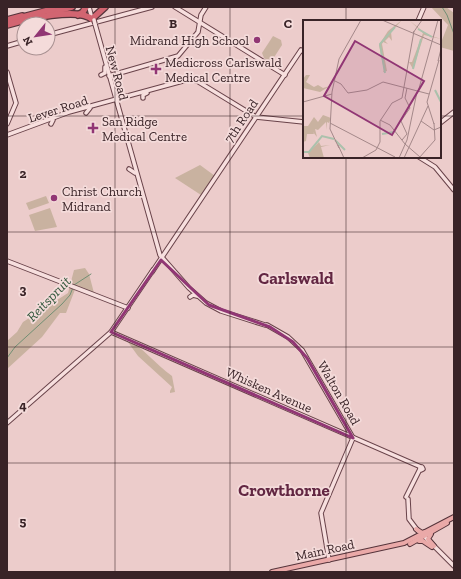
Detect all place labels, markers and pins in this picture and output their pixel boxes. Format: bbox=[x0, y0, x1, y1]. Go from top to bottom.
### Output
place label: Midrand High School bbox=[130, 33, 250, 48]
marker: Midrand High School bbox=[252, 35, 262, 45]
place label: Medicross Carlswald Medical Centre bbox=[165, 55, 282, 85]
marker: Medicross Carlswald Medical Centre bbox=[150, 63, 162, 75]
place label: San Ridge Medical Centre bbox=[102, 114, 187, 144]
marker: San Ridge Medical Centre bbox=[87, 122, 99, 134]
place label: Christ Church Midrand bbox=[62, 184, 143, 214]
marker: Christ Church Midrand bbox=[49, 193, 59, 203]

